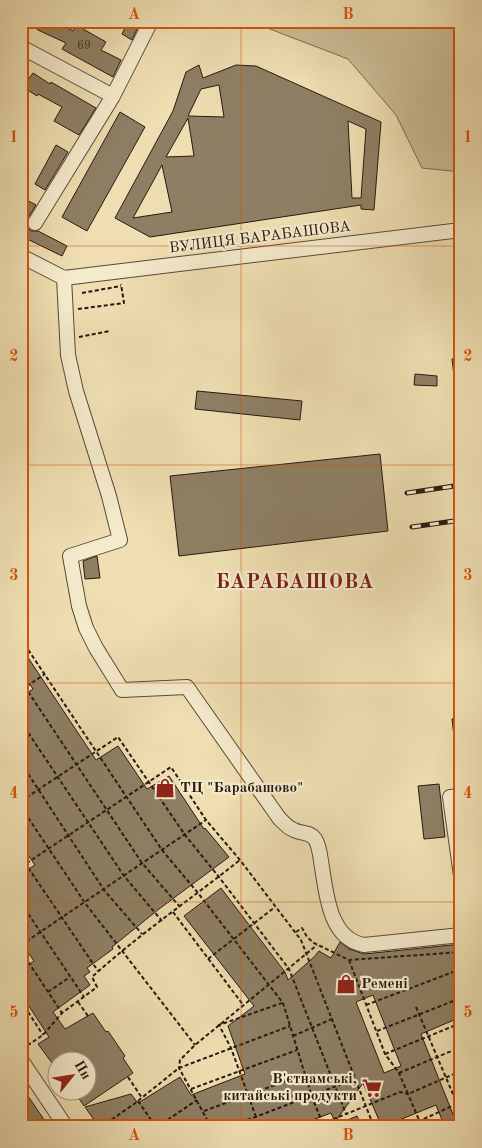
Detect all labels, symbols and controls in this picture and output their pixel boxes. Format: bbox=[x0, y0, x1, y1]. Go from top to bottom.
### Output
text: A bbox=[128, 7, 140, 23]
text: B bbox=[342, 7, 354, 23]
house number: 69 bbox=[77, 40, 91, 52]
text: 1 bbox=[9, 130, 19, 146]
text: 1 bbox=[463, 130, 473, 146]
street label: ВУЛИЦЯ БАРАБАШОВА bbox=[168, 219, 352, 257]
text: 2 bbox=[9, 349, 19, 365]
text: 2 bbox=[463, 349, 473, 365]
text: 3 bbox=[9, 568, 19, 584]
text: 3 bbox=[463, 568, 473, 584]
district label: БАРАБАШОВА bbox=[216, 573, 374, 593]
shop icon: ТЦ "Барабашово" bbox=[154, 777, 176, 799]
place label: ТЦ "Барабашово" bbox=[180, 781, 303, 796]
text: 4 bbox=[9, 786, 19, 802]
text: 4 bbox=[463, 786, 473, 802]
shop icon: Ремені bbox=[335, 973, 357, 995]
place label: Ремені bbox=[361, 977, 408, 992]
text: 5 bbox=[9, 1005, 19, 1021]
text: 5 bbox=[463, 1005, 473, 1021]
north arrow bbox=[48, 1050, 98, 1100]
text: Пн bbox=[72, 1058, 93, 1082]
place label: В'єтнамські, китайські продукти bbox=[223, 1072, 357, 1104]
supermarket icon: В'єтнамські, китайські продукти bbox=[361, 1077, 383, 1099]
text: A bbox=[128, 1128, 140, 1144]
text: B bbox=[342, 1128, 354, 1144]

